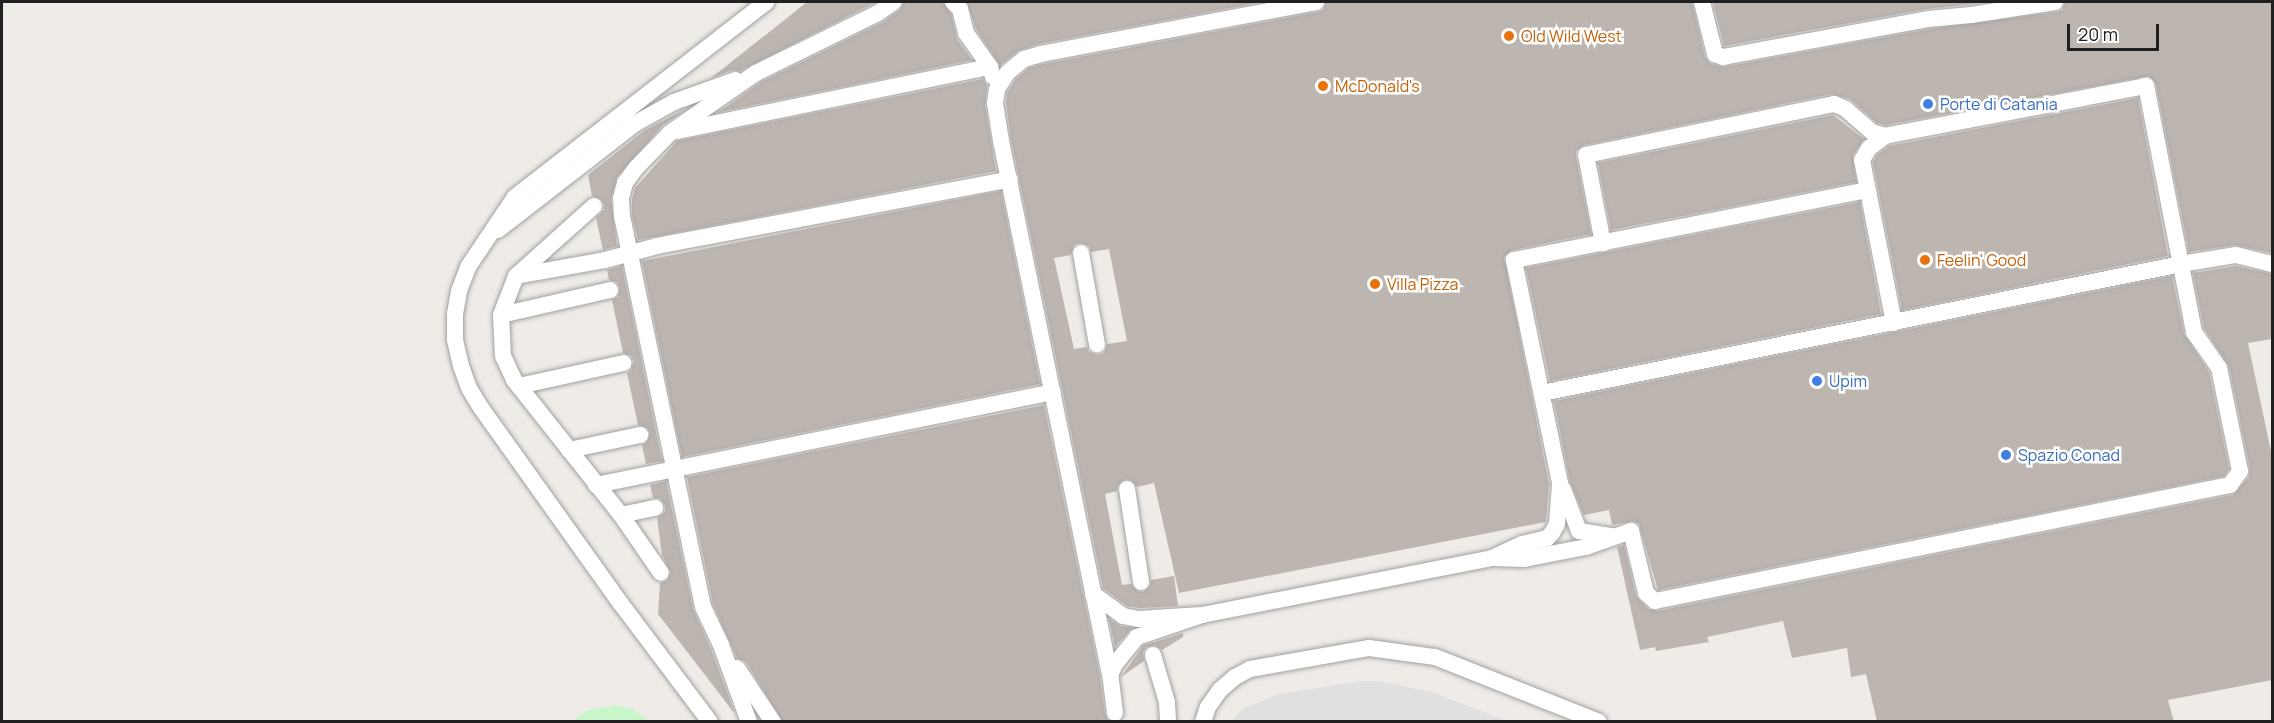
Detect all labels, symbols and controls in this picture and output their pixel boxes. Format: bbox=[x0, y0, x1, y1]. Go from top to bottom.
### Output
scale bar bbox=[2070, 12, 2162, 50]
text: 20 m bbox=[2078, 22, 2118, 46]
place label: Old Wild West bbox=[1521, 26, 1622, 46]
marker: Old Wild West bbox=[1502, 29, 1516, 43]
place label: McDonald's bbox=[1335, 76, 1420, 96]
marker: McDonald's bbox=[1316, 79, 1330, 93]
place label: Porte di Catania bbox=[1940, 94, 2058, 114]
marker: Porte di Catania bbox=[1921, 97, 1935, 111]
place label: Feelin' Good bbox=[1937, 250, 2026, 270]
marker: Feelin' Good bbox=[1918, 253, 1932, 267]
place label: Villa Pizza bbox=[1387, 274, 1458, 294]
marker: Villa Pizza bbox=[1368, 277, 1382, 291]
place label: Upim bbox=[1829, 371, 1867, 391]
marker: Upim bbox=[1810, 374, 1824, 388]
place label: Spazio Conad bbox=[2018, 445, 2120, 465]
marker: Spazio Conad bbox=[1999, 448, 2013, 462]

